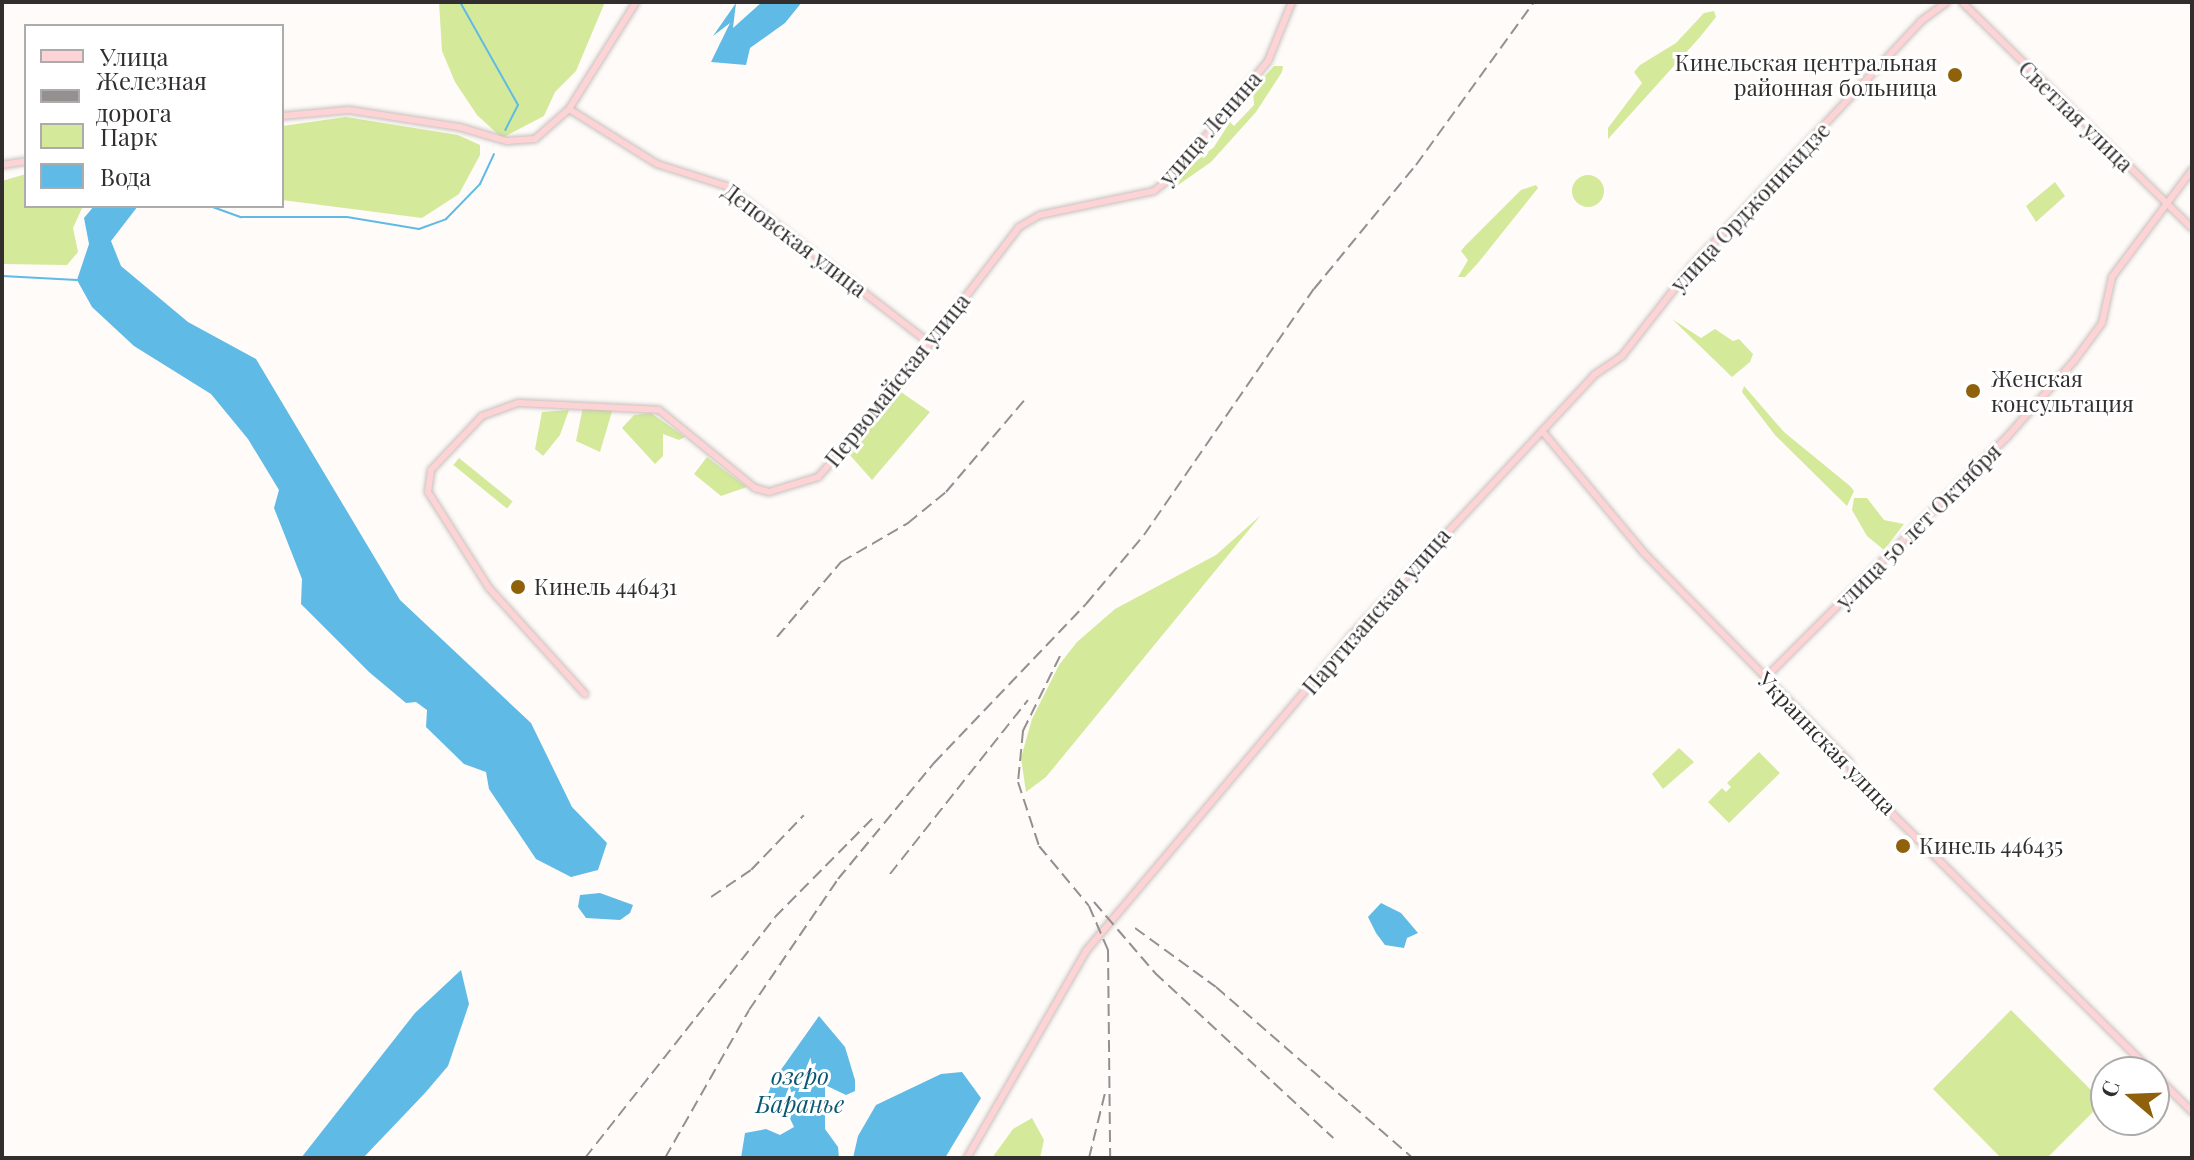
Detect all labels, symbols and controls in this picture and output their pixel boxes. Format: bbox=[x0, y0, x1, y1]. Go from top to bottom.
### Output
legend bbox=[24, 24, 284, 208]
text: Улица bbox=[100, 40, 169, 72]
place label: Кинельская центральная районная больница bbox=[1675, 49, 1937, 100]
street label: Светлая улица bbox=[2013, 55, 2139, 177]
text: Железная дорога bbox=[96, 64, 207, 128]
marker: Кинельская центральная районная больница bbox=[1944, 64, 1966, 86]
street label: улица Ленина bbox=[1153, 66, 1267, 190]
street label: улица Орджоникидзе bbox=[1665, 117, 1835, 297]
text: Парк bbox=[100, 120, 158, 152]
text: Вода bbox=[100, 160, 151, 192]
street label: Деповская улица bbox=[718, 177, 872, 303]
street label: Первомайская улица bbox=[819, 288, 975, 472]
place label: Женская консультация bbox=[1991, 365, 2134, 416]
marker: Женская консультация bbox=[1962, 380, 1984, 402]
street label: улица 50 лет Октября bbox=[1830, 438, 2006, 614]
street label: Партизанская улица bbox=[1297, 522, 1455, 700]
place label: Кинель 446431 bbox=[534, 574, 678, 600]
marker: Кинель 446431 bbox=[509, 578, 527, 596]
street label: Украинская улица bbox=[1752, 666, 1902, 820]
place label: Кинель 446435 bbox=[1919, 833, 2064, 859]
marker: Кинель 446435 bbox=[1894, 837, 1912, 855]
north arrow bbox=[2090, 1056, 2170, 1136]
water label: озеро Баранье bbox=[756, 1062, 844, 1118]
text: С bbox=[2092, 1077, 2126, 1101]

